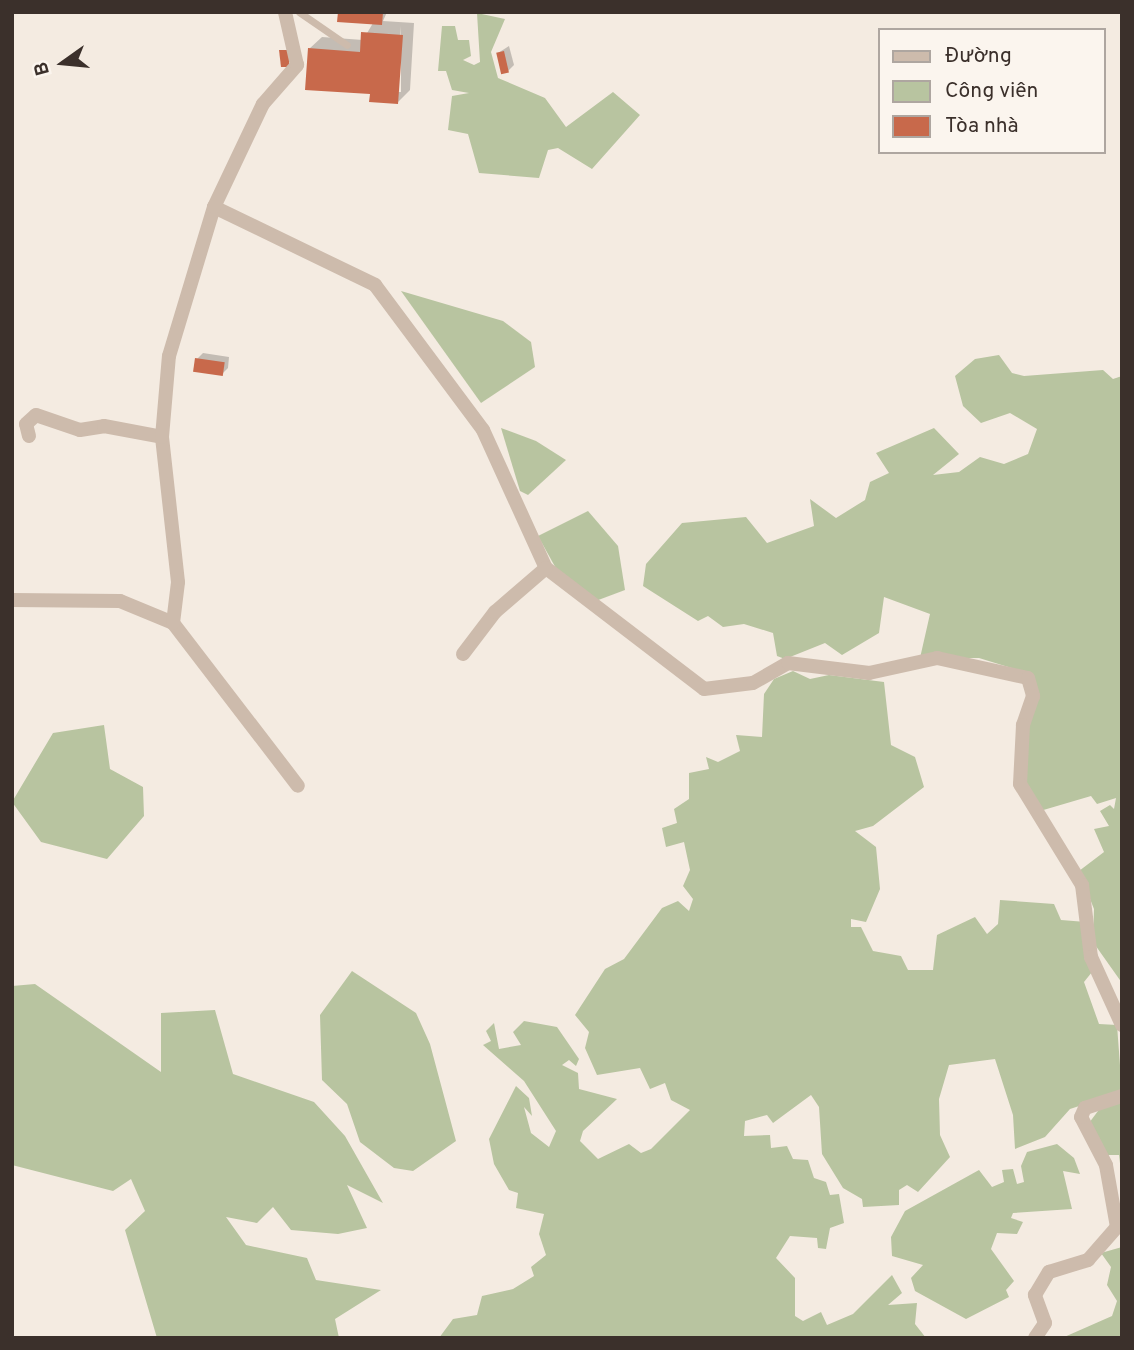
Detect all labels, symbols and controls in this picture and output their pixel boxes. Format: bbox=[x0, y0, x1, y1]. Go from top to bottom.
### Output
north arrow bbox=[28, 28, 98, 98]
legend bbox=[878, 28, 1106, 154]
text: Đường bbox=[945, 43, 1012, 70]
text: B bbox=[29, 59, 56, 78]
text: Công viên bbox=[945, 78, 1038, 105]
text: Tòa nhà bbox=[945, 113, 1019, 140]

